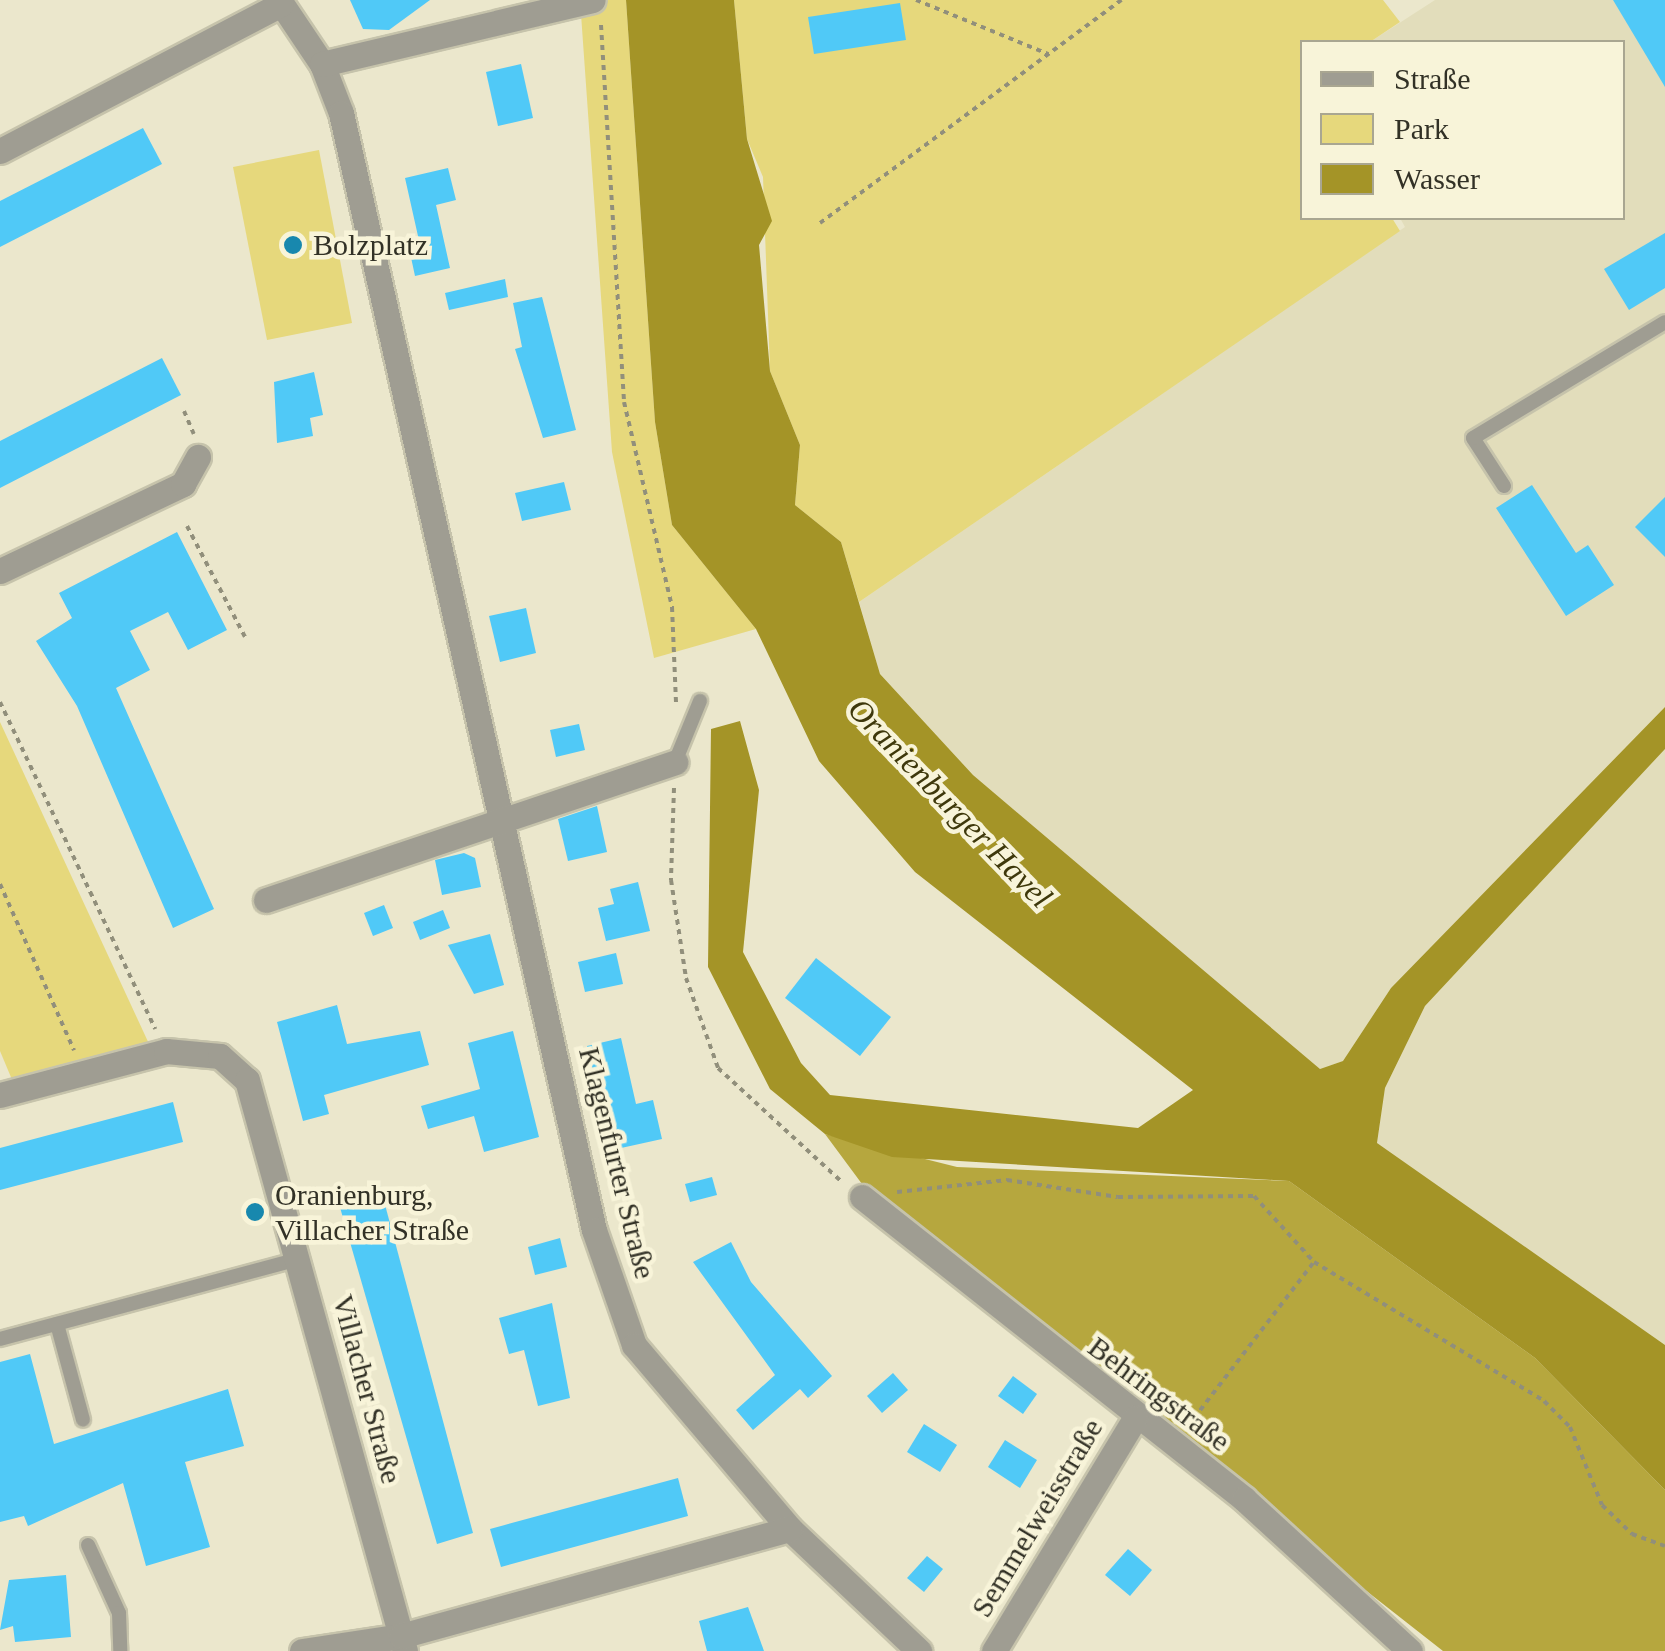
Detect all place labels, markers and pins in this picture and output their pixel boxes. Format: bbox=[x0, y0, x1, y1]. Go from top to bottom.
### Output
place label: Bolzplatz bbox=[313, 227, 428, 263]
marker: Bolzplatz bbox=[282, 234, 304, 256]
place label: Oranienburg, Villacher Straße bbox=[275, 1177, 469, 1248]
marker: Oranienburg, Villacher Straße bbox=[244, 1201, 266, 1223]

